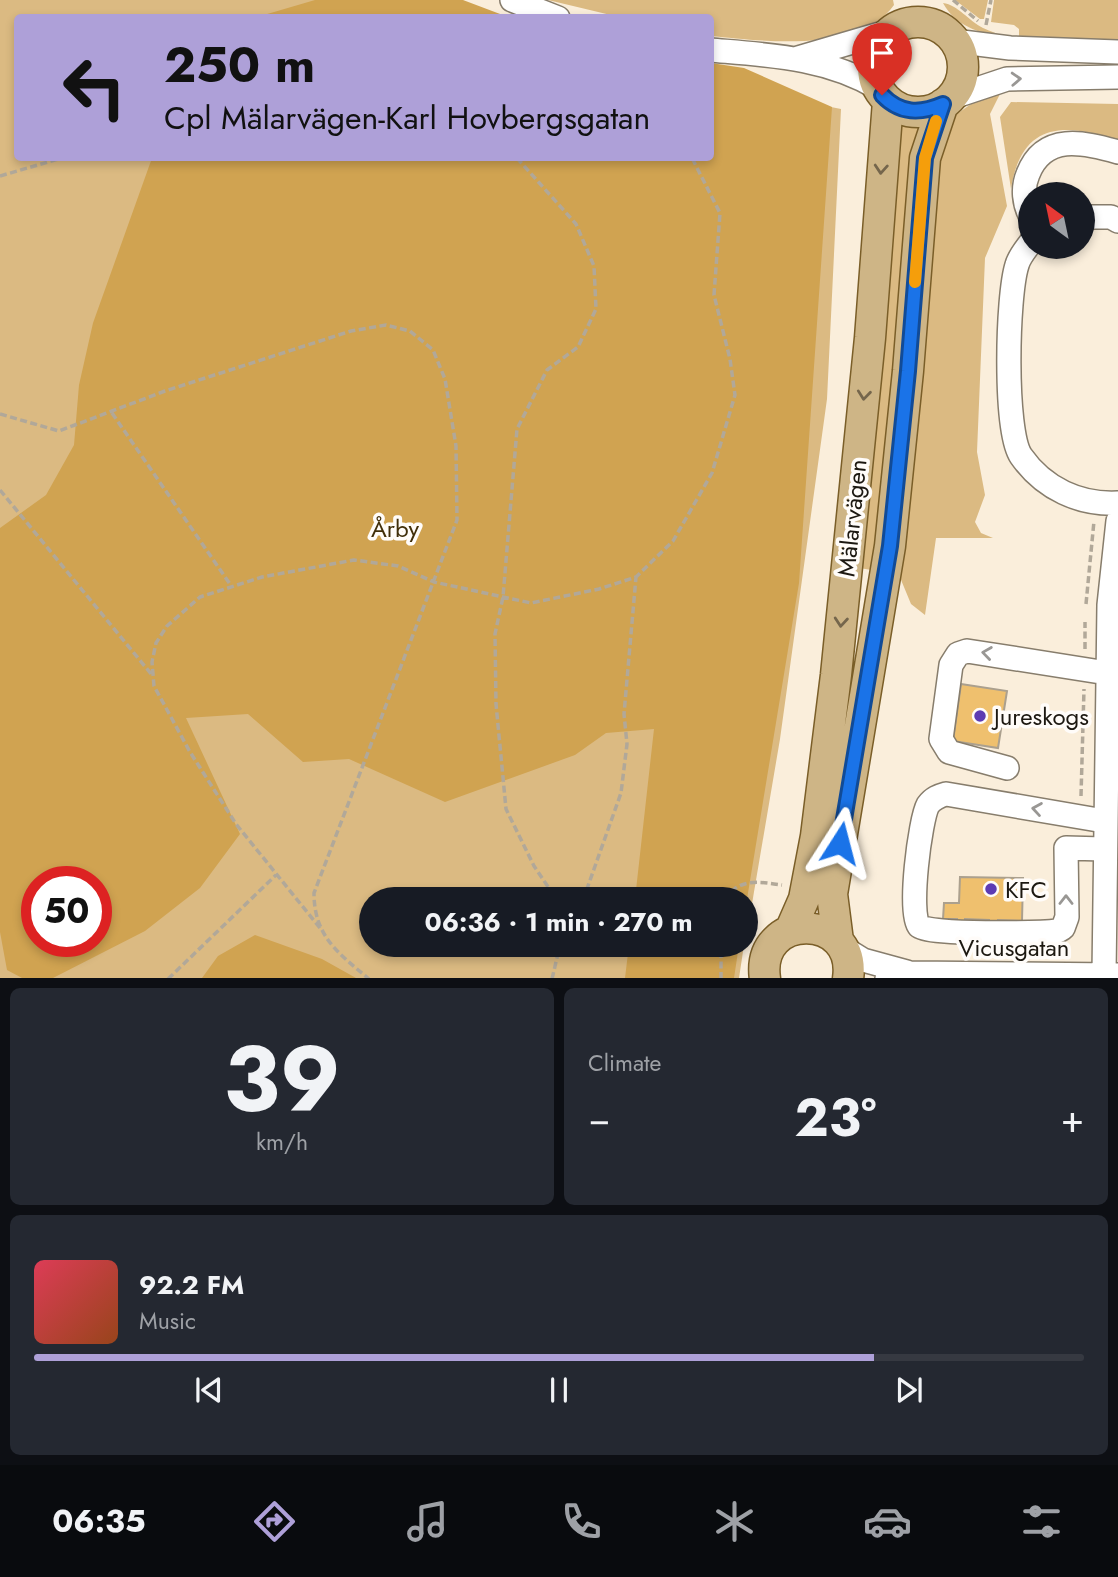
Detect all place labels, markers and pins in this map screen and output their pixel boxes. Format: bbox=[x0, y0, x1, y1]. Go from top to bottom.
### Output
pin bbox=[852, 23, 912, 95]
place label: Jureskogs bbox=[991, 699, 1089, 734]
marker: Jureskogs bbox=[972, 708, 988, 724]
place label: KFC bbox=[1005, 872, 1047, 907]
marker: KFC bbox=[983, 881, 999, 897]

